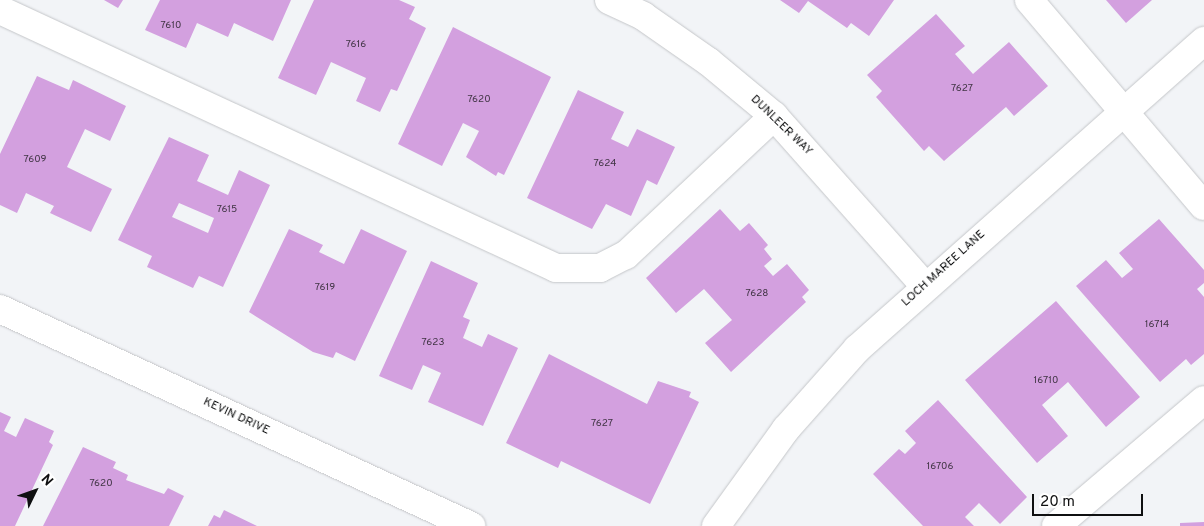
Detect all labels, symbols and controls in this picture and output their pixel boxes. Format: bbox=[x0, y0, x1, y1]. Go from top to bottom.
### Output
house number: 7610 bbox=[161, 20, 181, 32]
house number: 7616 bbox=[346, 39, 366, 51]
house number: 7627 bbox=[951, 83, 973, 95]
street label: DUNLEER WAY bbox=[747, 93, 815, 159]
house number: 7620 bbox=[467, 94, 491, 106]
house number: 7609 bbox=[23, 154, 47, 166]
house number: 7624 bbox=[594, 158, 616, 170]
house number: 7615 bbox=[217, 204, 237, 216]
street label: LOCH MAREE LANE bbox=[899, 228, 989, 310]
house number: 7619 bbox=[315, 282, 335, 294]
house number: 7628 bbox=[746, 288, 768, 300]
house number: 16714 bbox=[1145, 319, 1169, 331]
house number: 7623 bbox=[422, 337, 444, 349]
house number: 16710 bbox=[1033, 375, 1059, 387]
street label: KEVIN DRIVE bbox=[200, 395, 272, 439]
house number: 7627 bbox=[591, 418, 613, 430]
house number: 16706 bbox=[927, 461, 953, 473]
north arrow bbox=[10, 466, 60, 516]
text: N bbox=[37, 471, 56, 490]
house number: 7620 bbox=[89, 478, 113, 490]
scale bar bbox=[1034, 484, 1145, 516]
text: 20 m bbox=[1040, 493, 1075, 512]

